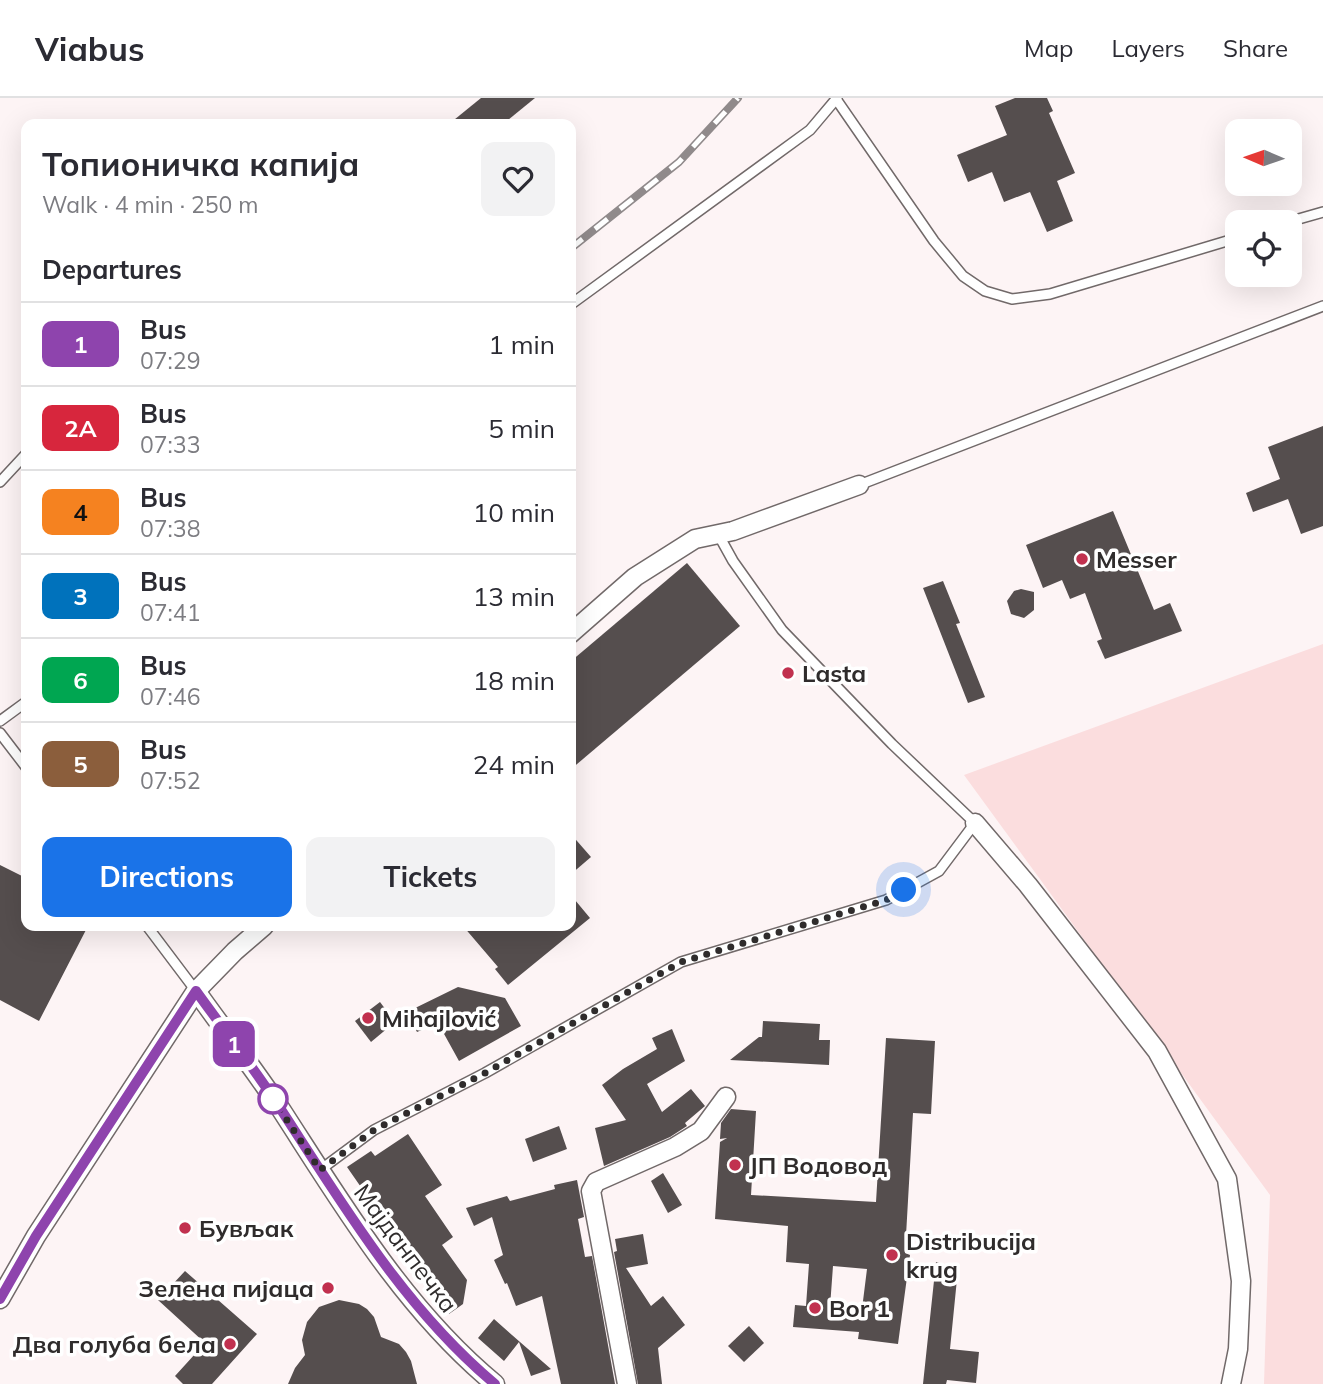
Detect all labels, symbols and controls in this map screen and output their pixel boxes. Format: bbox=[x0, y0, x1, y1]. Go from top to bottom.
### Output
text: Viabus bbox=[35, 28, 145, 69]
text: Map bbox=[1024, 33, 1073, 63]
text: Layers bbox=[1111, 33, 1185, 63]
text: Share bbox=[1223, 33, 1288, 63]
north arrow bbox=[1225, 119, 1302, 196]
map controls bbox=[1225, 119, 1302, 287]
button: heart bbox=[481, 142, 555, 216]
text: Топионичка капија bbox=[42, 143, 360, 184]
text: Walk · 4 min · 250 m bbox=[42, 190, 259, 219]
button: locate bbox=[1225, 210, 1302, 287]
text: Departures bbox=[42, 253, 182, 286]
text: Bus bbox=[140, 313, 186, 346]
text: 1 min bbox=[488, 328, 555, 361]
text: 1 bbox=[73, 329, 88, 359]
text: 07:29 bbox=[140, 346, 200, 375]
text: Bus bbox=[140, 397, 186, 430]
text: 5 min bbox=[488, 412, 555, 445]
text: 2A bbox=[64, 413, 97, 443]
text: 07:33 bbox=[140, 430, 200, 459]
text: Bus bbox=[140, 481, 186, 514]
text: 10 min bbox=[473, 496, 555, 529]
text: 4 bbox=[73, 497, 88, 527]
text: 07:38 bbox=[140, 514, 200, 543]
place label: Messer bbox=[1096, 544, 1177, 574]
marker: Messer bbox=[1074, 551, 1090, 567]
text: Bus bbox=[140, 565, 186, 598]
text: 13 min bbox=[473, 580, 555, 613]
text: 3 bbox=[73, 581, 88, 611]
text: 07:41 bbox=[140, 598, 200, 627]
text: Bus bbox=[140, 649, 186, 682]
place label: Lasta bbox=[802, 658, 866, 688]
text: 18 min bbox=[473, 664, 555, 697]
text: 6 bbox=[73, 665, 88, 695]
marker: Lasta bbox=[780, 665, 796, 681]
text: 07:46 bbox=[140, 682, 200, 711]
text: Bus bbox=[140, 733, 186, 766]
text: 24 min bbox=[473, 748, 555, 781]
text: 5 bbox=[73, 749, 88, 779]
text: 07:52 bbox=[140, 766, 200, 795]
button: Directions bbox=[42, 837, 292, 917]
button: Tickets bbox=[306, 837, 555, 917]
your location bbox=[886, 872, 921, 907]
place label: Mihajlović bbox=[382, 1003, 496, 1033]
marker: Mihajlović bbox=[360, 1010, 376, 1026]
line badge: 1 bbox=[211, 1021, 257, 1067]
text: 1 bbox=[227, 1029, 241, 1059]
unlabelled marker bbox=[258, 1084, 288, 1114]
place label: ЈП Водовод bbox=[749, 1150, 887, 1180]
marker: ЈП Водовод bbox=[727, 1157, 743, 1173]
street label: Мајданпечка bbox=[348, 1178, 464, 1318]
place label: Бувљак bbox=[199, 1213, 294, 1243]
marker: Бувљак bbox=[177, 1220, 193, 1236]
place label: Distribucija krug bbox=[906, 1226, 1036, 1284]
marker: Distribucija krug bbox=[884, 1247, 900, 1263]
place label: Зелена пијаца bbox=[139, 1273, 314, 1303]
marker: Зелена пијаца bbox=[320, 1280, 336, 1296]
place label: Bor 1 bbox=[829, 1293, 890, 1323]
marker: Bor 1 bbox=[807, 1300, 823, 1316]
place label: Два голуба бела bbox=[13, 1329, 216, 1359]
marker: Два голуба бела bbox=[222, 1336, 238, 1352]

